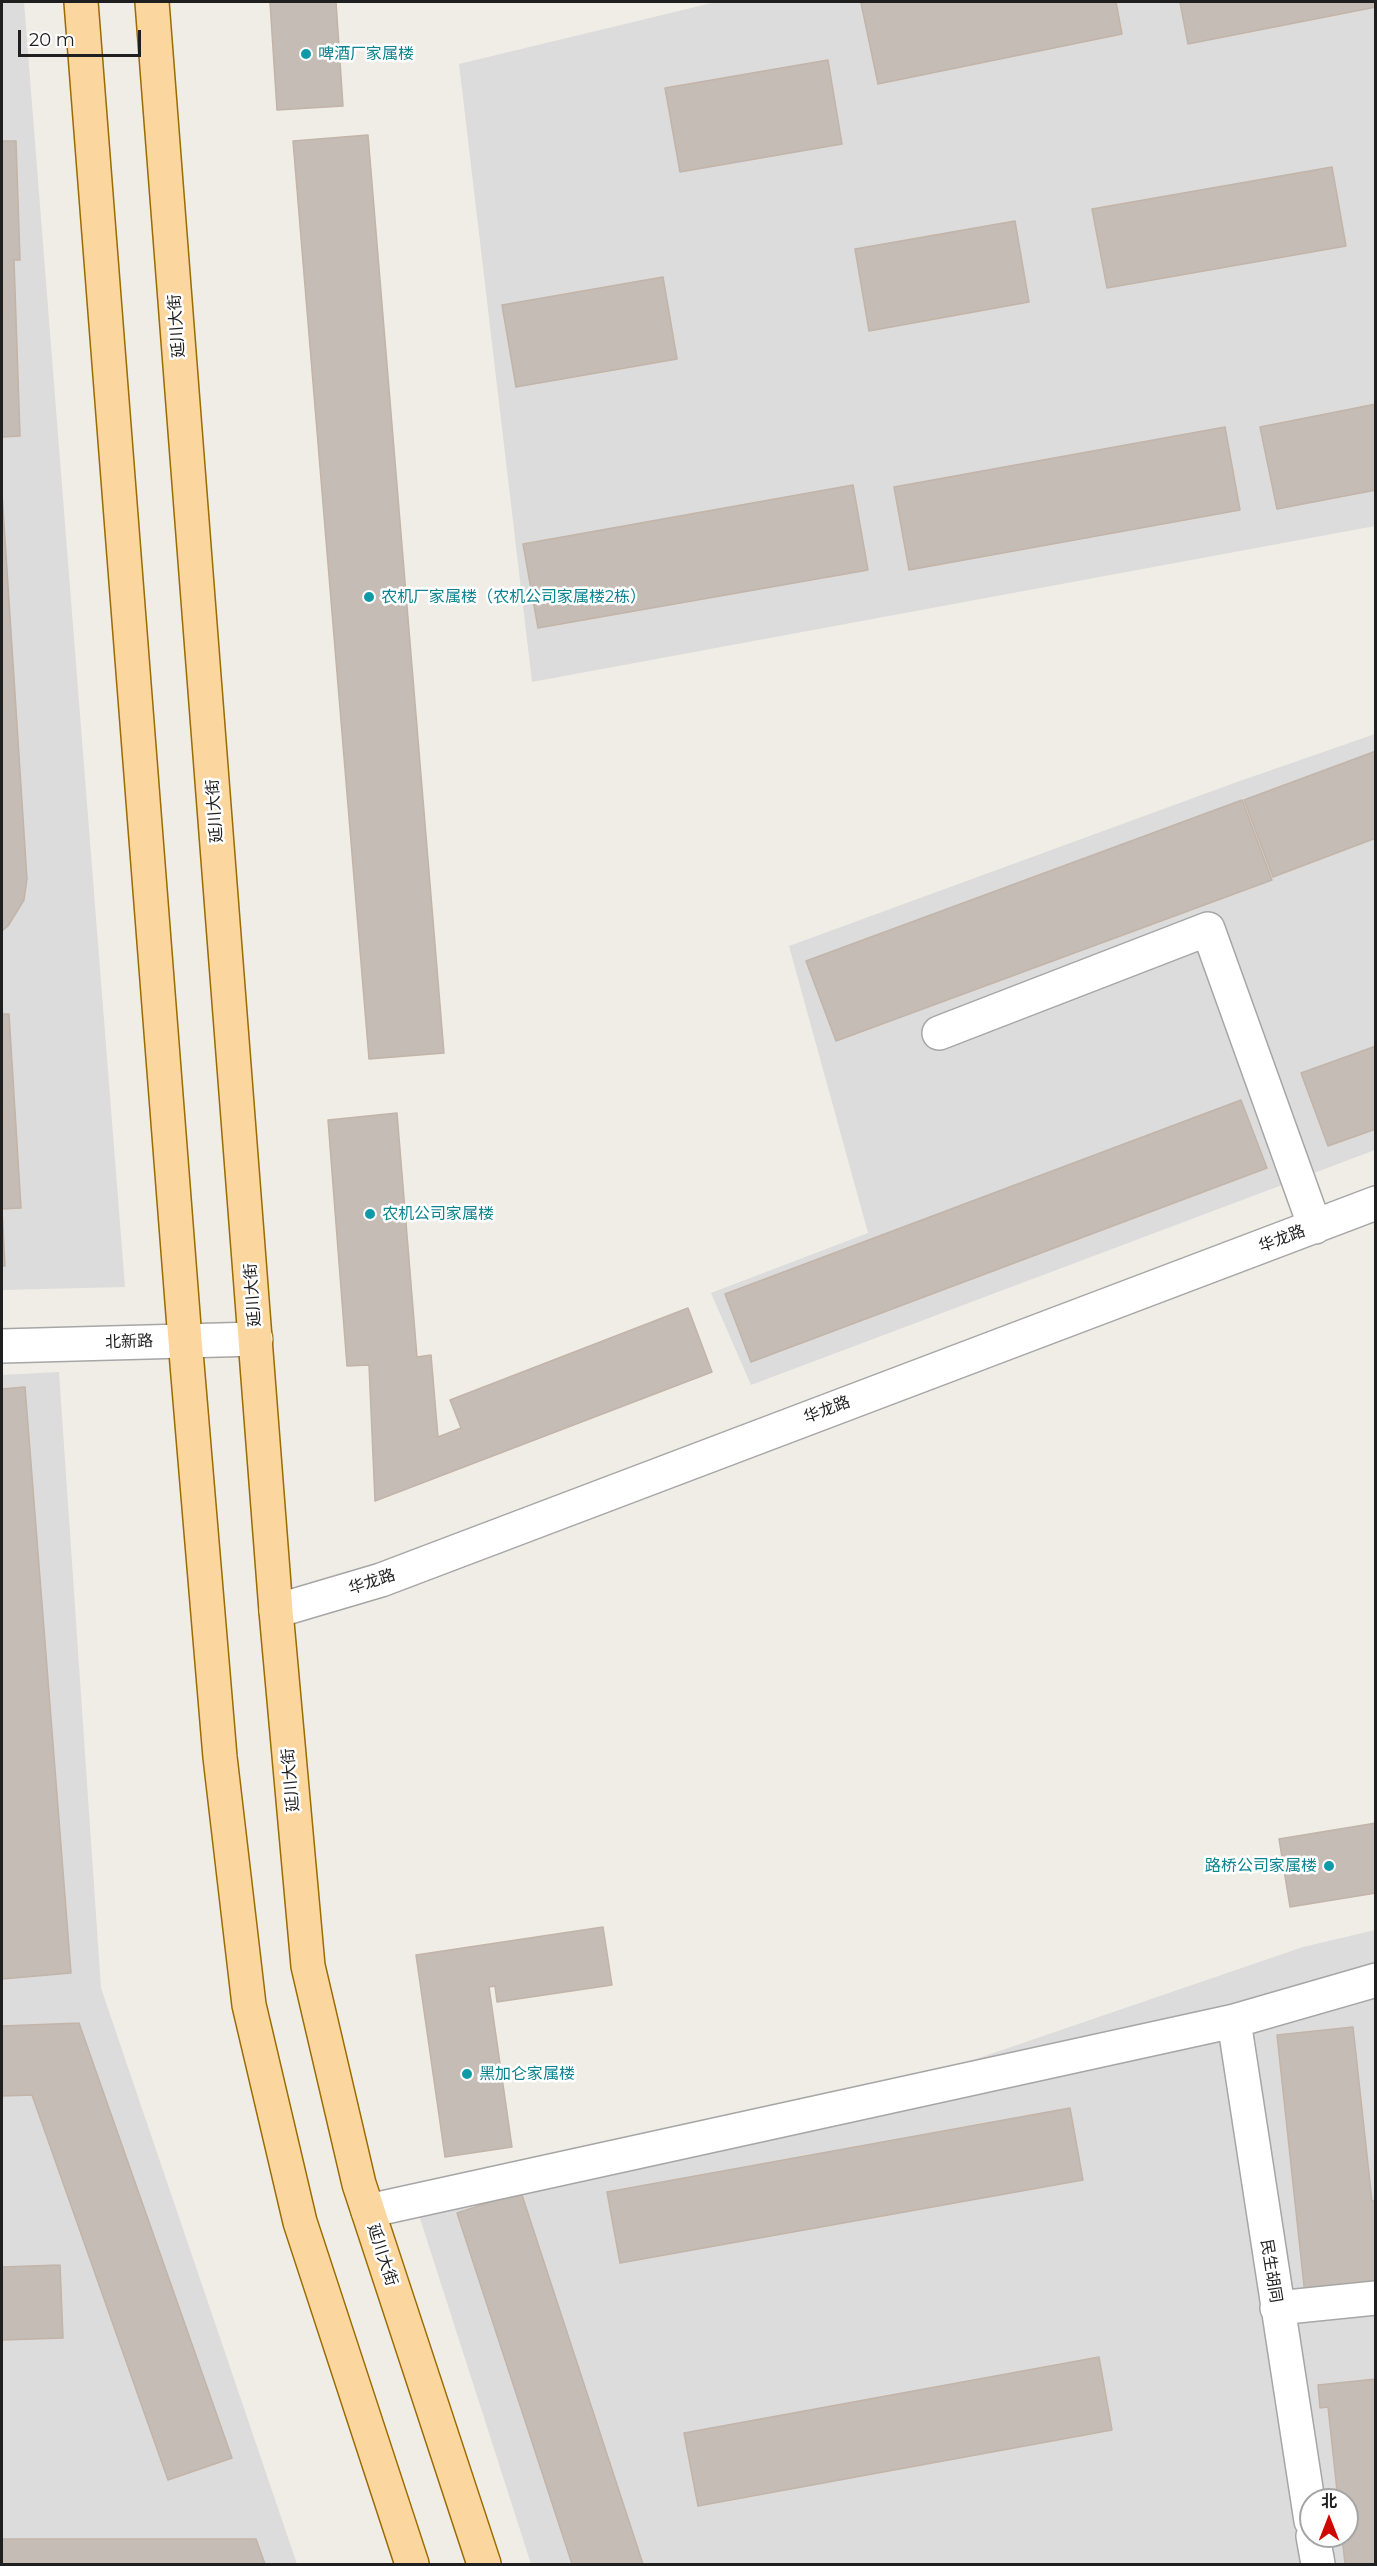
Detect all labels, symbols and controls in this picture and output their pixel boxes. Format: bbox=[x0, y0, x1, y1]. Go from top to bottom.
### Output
scale bar bbox=[21, 18, 144, 56]
text: 20 m bbox=[29, 29, 75, 51]
place label: 啤酒厂家属楼 bbox=[318, 44, 414, 64]
marker: 啤酒厂家属楼 bbox=[299, 47, 313, 61]
street label: 延川大街 bbox=[165, 293, 189, 359]
place label: 农机厂家属楼（农机公司家属楼2栋） bbox=[381, 587, 646, 607]
marker: 农机厂家属楼（农机公司家属楼2栋） bbox=[362, 590, 376, 604]
street label: 延川大街 bbox=[203, 778, 227, 844]
place label: 农机公司家属楼 bbox=[382, 1204, 494, 1224]
marker: 农机公司家属楼 bbox=[363, 1207, 377, 1221]
street label: 华龙路 bbox=[1256, 1221, 1308, 1257]
street label: 延川大街 bbox=[241, 1262, 265, 1328]
street label: 北新路 bbox=[105, 1332, 153, 1352]
street label: 华龙路 bbox=[801, 1392, 853, 1428]
street label: 华龙路 bbox=[346, 1565, 398, 1599]
street label: 延川大街 bbox=[279, 1747, 303, 1813]
place label: 路桥公司家属楼 bbox=[1205, 1856, 1317, 1876]
marker: 路桥公司家属楼 bbox=[1322, 1859, 1336, 1873]
place label: 黑加仑家属楼 bbox=[479, 2064, 575, 2084]
marker: 黑加仑家属楼 bbox=[460, 2067, 474, 2081]
street label: 延川大街 bbox=[363, 2222, 401, 2288]
street label: 民生胡同 bbox=[1257, 2238, 1285, 2304]
north arrow bbox=[1299, 2488, 1359, 2548]
text: 北 bbox=[1321, 2492, 1337, 2511]

